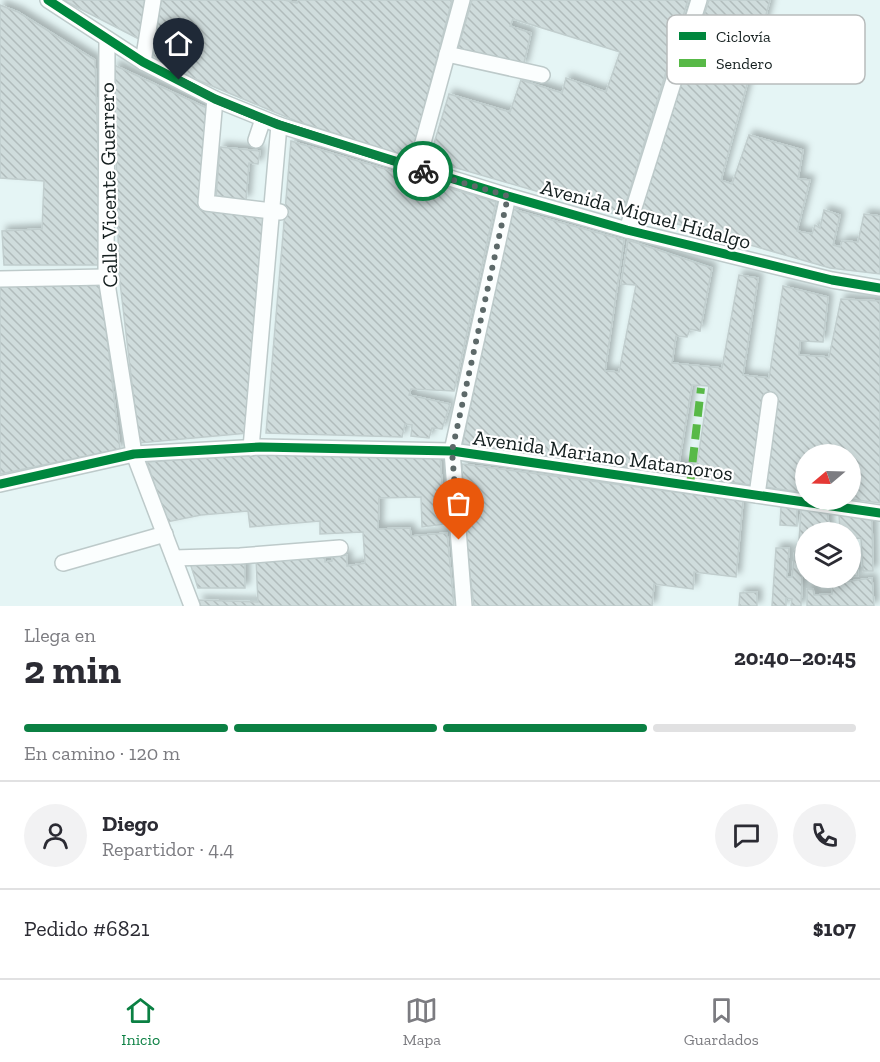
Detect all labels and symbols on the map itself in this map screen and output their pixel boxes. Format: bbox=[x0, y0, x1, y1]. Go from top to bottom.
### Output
legend bbox=[667, 15, 865, 84]
pin bbox=[153, 18, 204, 80]
text: Ciclovía bbox=[716, 27, 771, 46]
text: Sendero bbox=[716, 54, 772, 73]
street label: Calle Vicente Guerrero bbox=[94, 82, 122, 288]
courier bbox=[393, 141, 453, 201]
street label: Avenida Miguel Hidalgo bbox=[538, 174, 754, 254]
street label: Avenida Mariano Matamoros bbox=[471, 424, 735, 486]
north arrow bbox=[795, 444, 861, 510]
pin bbox=[433, 478, 484, 540]

